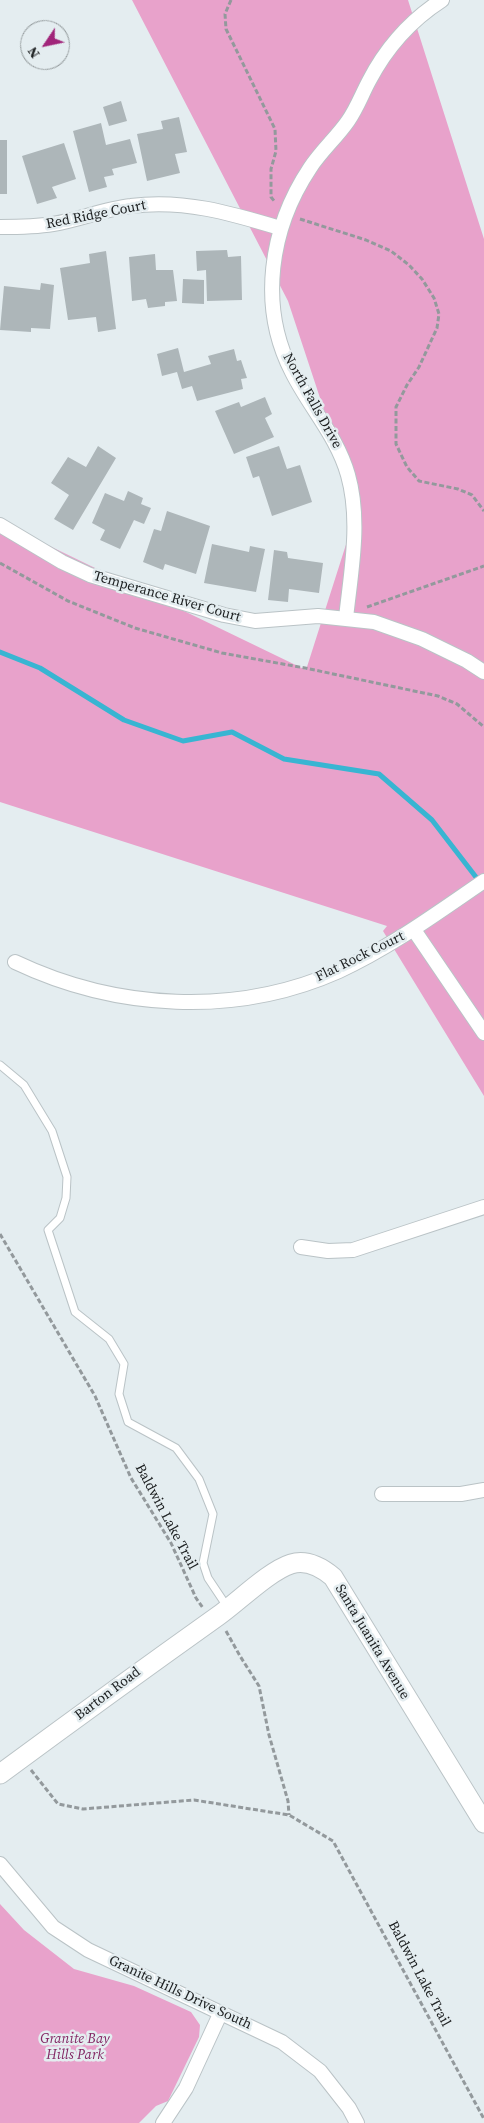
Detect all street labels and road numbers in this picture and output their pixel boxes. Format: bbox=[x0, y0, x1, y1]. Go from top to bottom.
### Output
street label: Red Ridge Court bbox=[45, 197, 147, 233]
street label: North Falls Drive bbox=[279, 350, 345, 452]
street label: Temperance River Court bbox=[91, 568, 243, 626]
street label: Flat Rock Court bbox=[313, 928, 407, 986]
street label: Baldwin Lake Trail bbox=[131, 1461, 201, 1573]
street label: Santa Juanita Avenue bbox=[331, 1581, 413, 1703]
street label: Barton Road bbox=[72, 1664, 144, 1724]
street label: Baldwin Lake Trail bbox=[384, 1918, 454, 2030]
street label: Granite Hills Drive South bbox=[106, 1952, 254, 2034]

